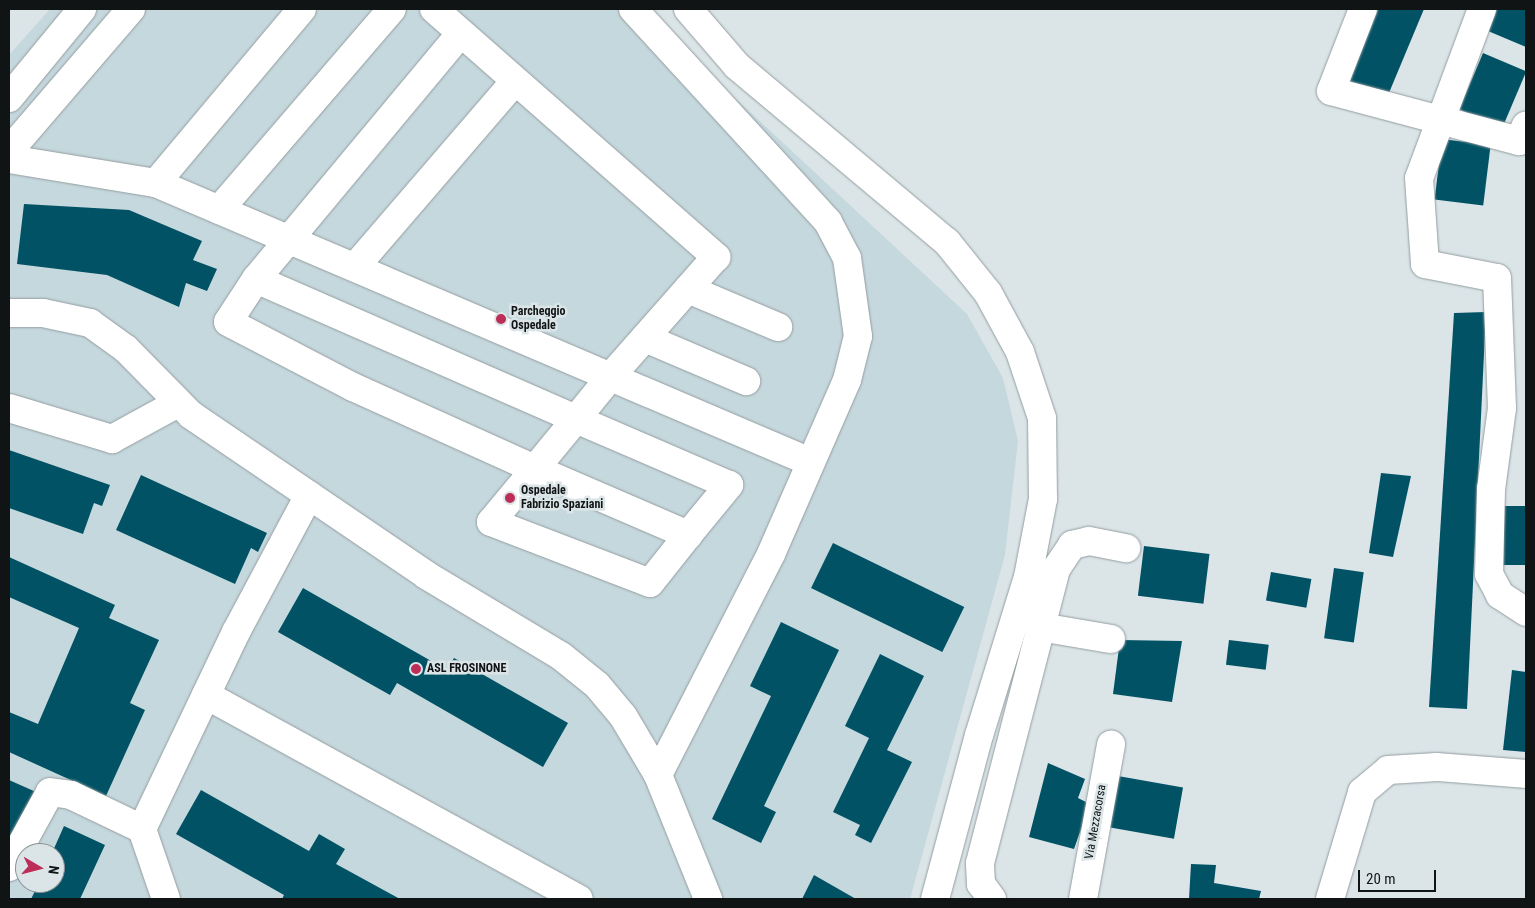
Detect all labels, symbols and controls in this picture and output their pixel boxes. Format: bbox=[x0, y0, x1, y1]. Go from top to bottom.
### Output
place label: Parcheggio Ospedale bbox=[511, 305, 566, 333]
marker: Parcheggio Ospedale bbox=[495, 313, 507, 325]
place label: Ospedale Fabrizio Spaziani bbox=[521, 484, 603, 512]
marker: Ospedale Fabrizio Spaziani bbox=[503, 491, 517, 505]
marker: ASL FROSINONE bbox=[409, 662, 423, 676]
place label: ASL FROSINONE bbox=[427, 662, 506, 676]
street label: Via Mezzacorsa bbox=[1082, 784, 1110, 860]
north arrow bbox=[15, 843, 65, 893]
scale bar bbox=[1360, 860, 1438, 892]
text: N bbox=[45, 865, 62, 875]
text: 20 m bbox=[1366, 870, 1396, 888]

